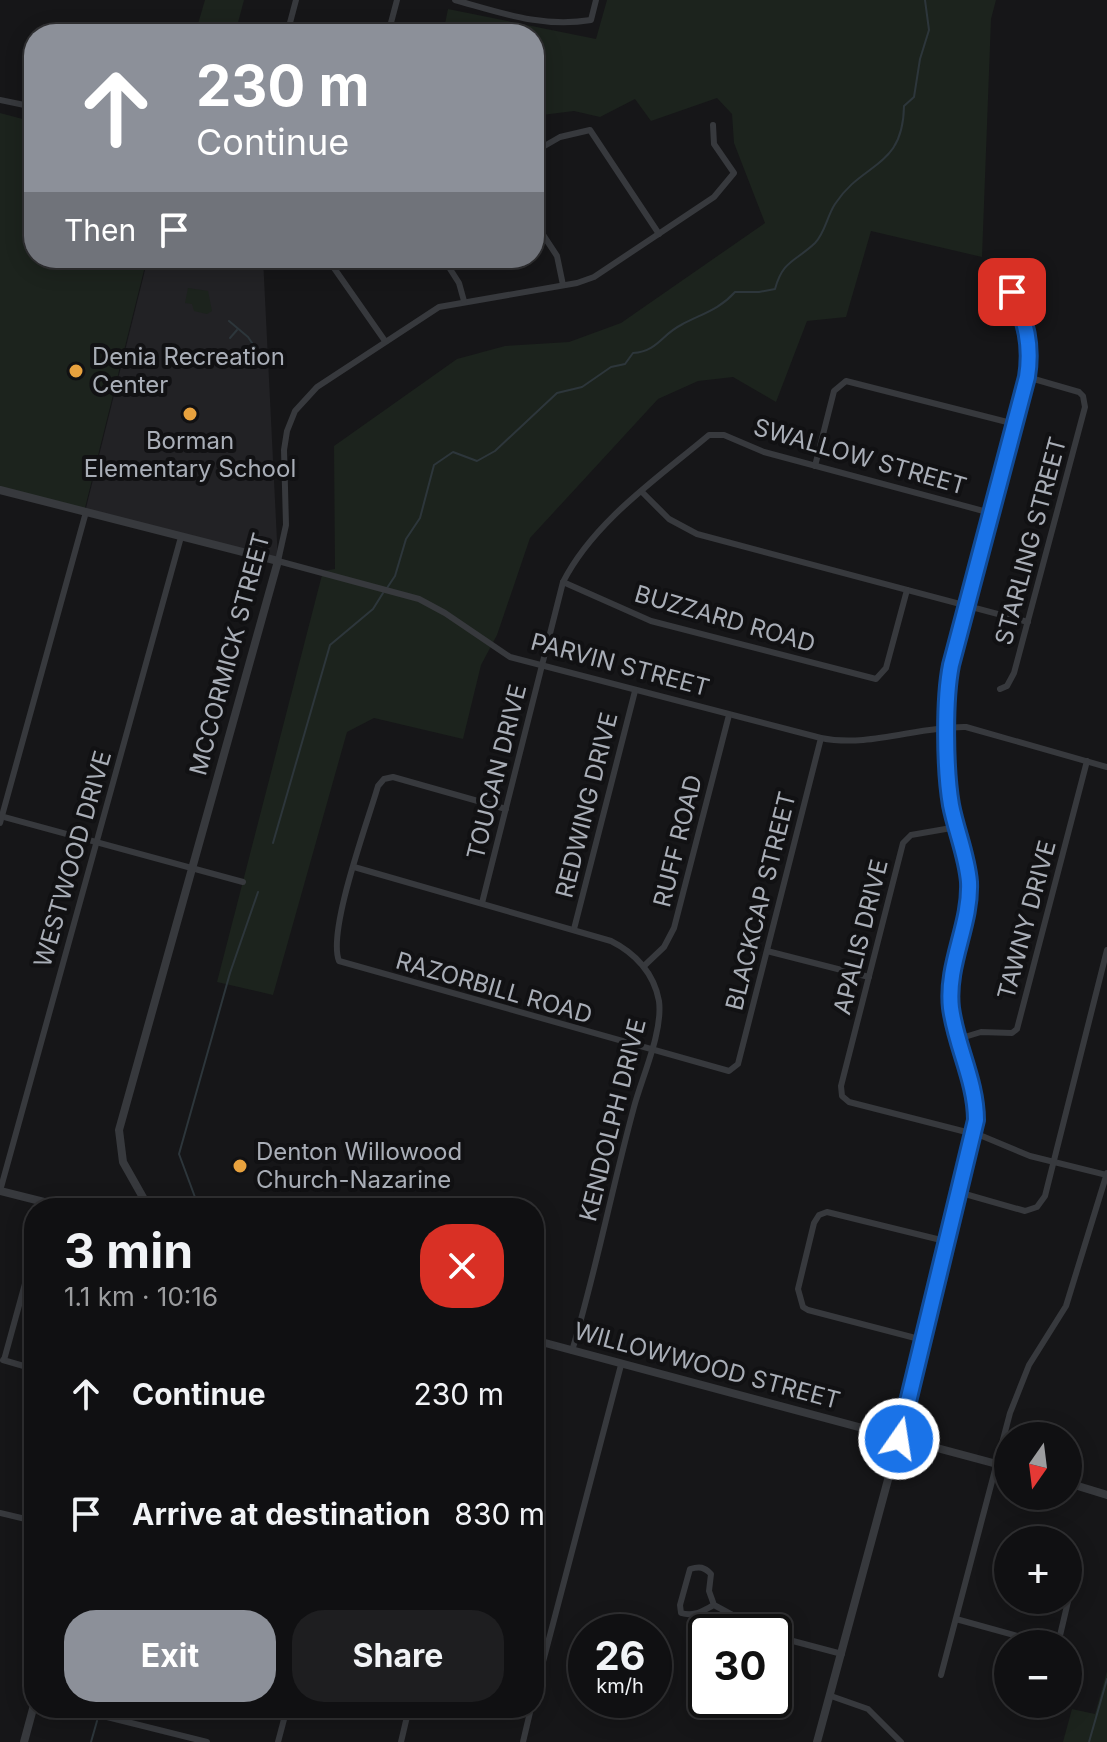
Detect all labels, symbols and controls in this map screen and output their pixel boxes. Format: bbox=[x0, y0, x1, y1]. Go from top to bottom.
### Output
text: 230 m bbox=[196, 52, 370, 120]
icon: ahead bbox=[64, 56, 168, 160]
text: Continue bbox=[196, 120, 349, 164]
icon: arrive bbox=[152, 208, 196, 252]
text: Then bbox=[64, 212, 136, 248]
pin bbox=[978, 258, 1046, 326]
icon: arrive bbox=[990, 270, 1034, 314]
place label: Denia Recreation Center bbox=[92, 342, 285, 399]
marker: Denia Recreation Center bbox=[67, 362, 85, 380]
marker: Borman Elementary School bbox=[181, 405, 199, 423]
street label: SWALLOW STREET bbox=[750, 412, 970, 501]
place label: Borman Elementary School bbox=[84, 426, 296, 483]
street label: STARLING STREET bbox=[989, 434, 1072, 648]
street label: MCCORMICK STREET bbox=[183, 529, 276, 778]
street label: BUZZARD ROAD bbox=[631, 579, 819, 658]
street label: PARVIN STREET bbox=[528, 627, 713, 702]
street label: TOUCAN DRIVE bbox=[461, 681, 532, 863]
street label: REDWING DRIVE bbox=[549, 709, 624, 901]
street label: WESTWOOD DRIVE bbox=[28, 747, 117, 970]
street label: RUFF ROAD bbox=[647, 772, 708, 910]
street label: BLACKCAP STREET bbox=[719, 789, 802, 1013]
street label: TAWNY DRIVE bbox=[991, 837, 1062, 1003]
street label: APALIS DRIVE bbox=[827, 856, 894, 1018]
street label: RAZORBILL ROAD bbox=[393, 946, 596, 1029]
street label: KENDOLPH DRIVE bbox=[573, 1015, 652, 1224]
place label: Denton Willowood Church-Nazarine bbox=[256, 1137, 462, 1194]
marker: Denton Willowood Church-Nazarine bbox=[231, 1157, 249, 1175]
text: 3 min bbox=[64, 1221, 193, 1280]
button: close bbox=[420, 1224, 504, 1308]
text: 1.1 km · 10:16 bbox=[64, 1281, 218, 1312]
street label: WILLOWWOOD STREET bbox=[571, 1316, 843, 1415]
icon: ahead bbox=[64, 1372, 108, 1416]
text: Continue bbox=[132, 1376, 266, 1412]
text: 230 m bbox=[414, 1376, 504, 1412]
position arrow bbox=[857, 1397, 941, 1481]
north arrow bbox=[994, 1422, 1082, 1510]
map controls bbox=[994, 1422, 1082, 1718]
icon: arrive bbox=[64, 1492, 108, 1536]
text: Arrive at destination bbox=[132, 1496, 430, 1532]
text: 830 m bbox=[454, 1496, 545, 1532]
button: + bbox=[994, 1526, 1082, 1614]
button: Exit bbox=[64, 1610, 276, 1702]
button: Share bbox=[292, 1610, 504, 1702]
speed limit sign: 30 bbox=[688, 1614, 792, 1718]
button: − bbox=[994, 1630, 1082, 1718]
text: 26 bbox=[594, 1631, 646, 1680]
text: km/h bbox=[596, 1674, 644, 1698]

